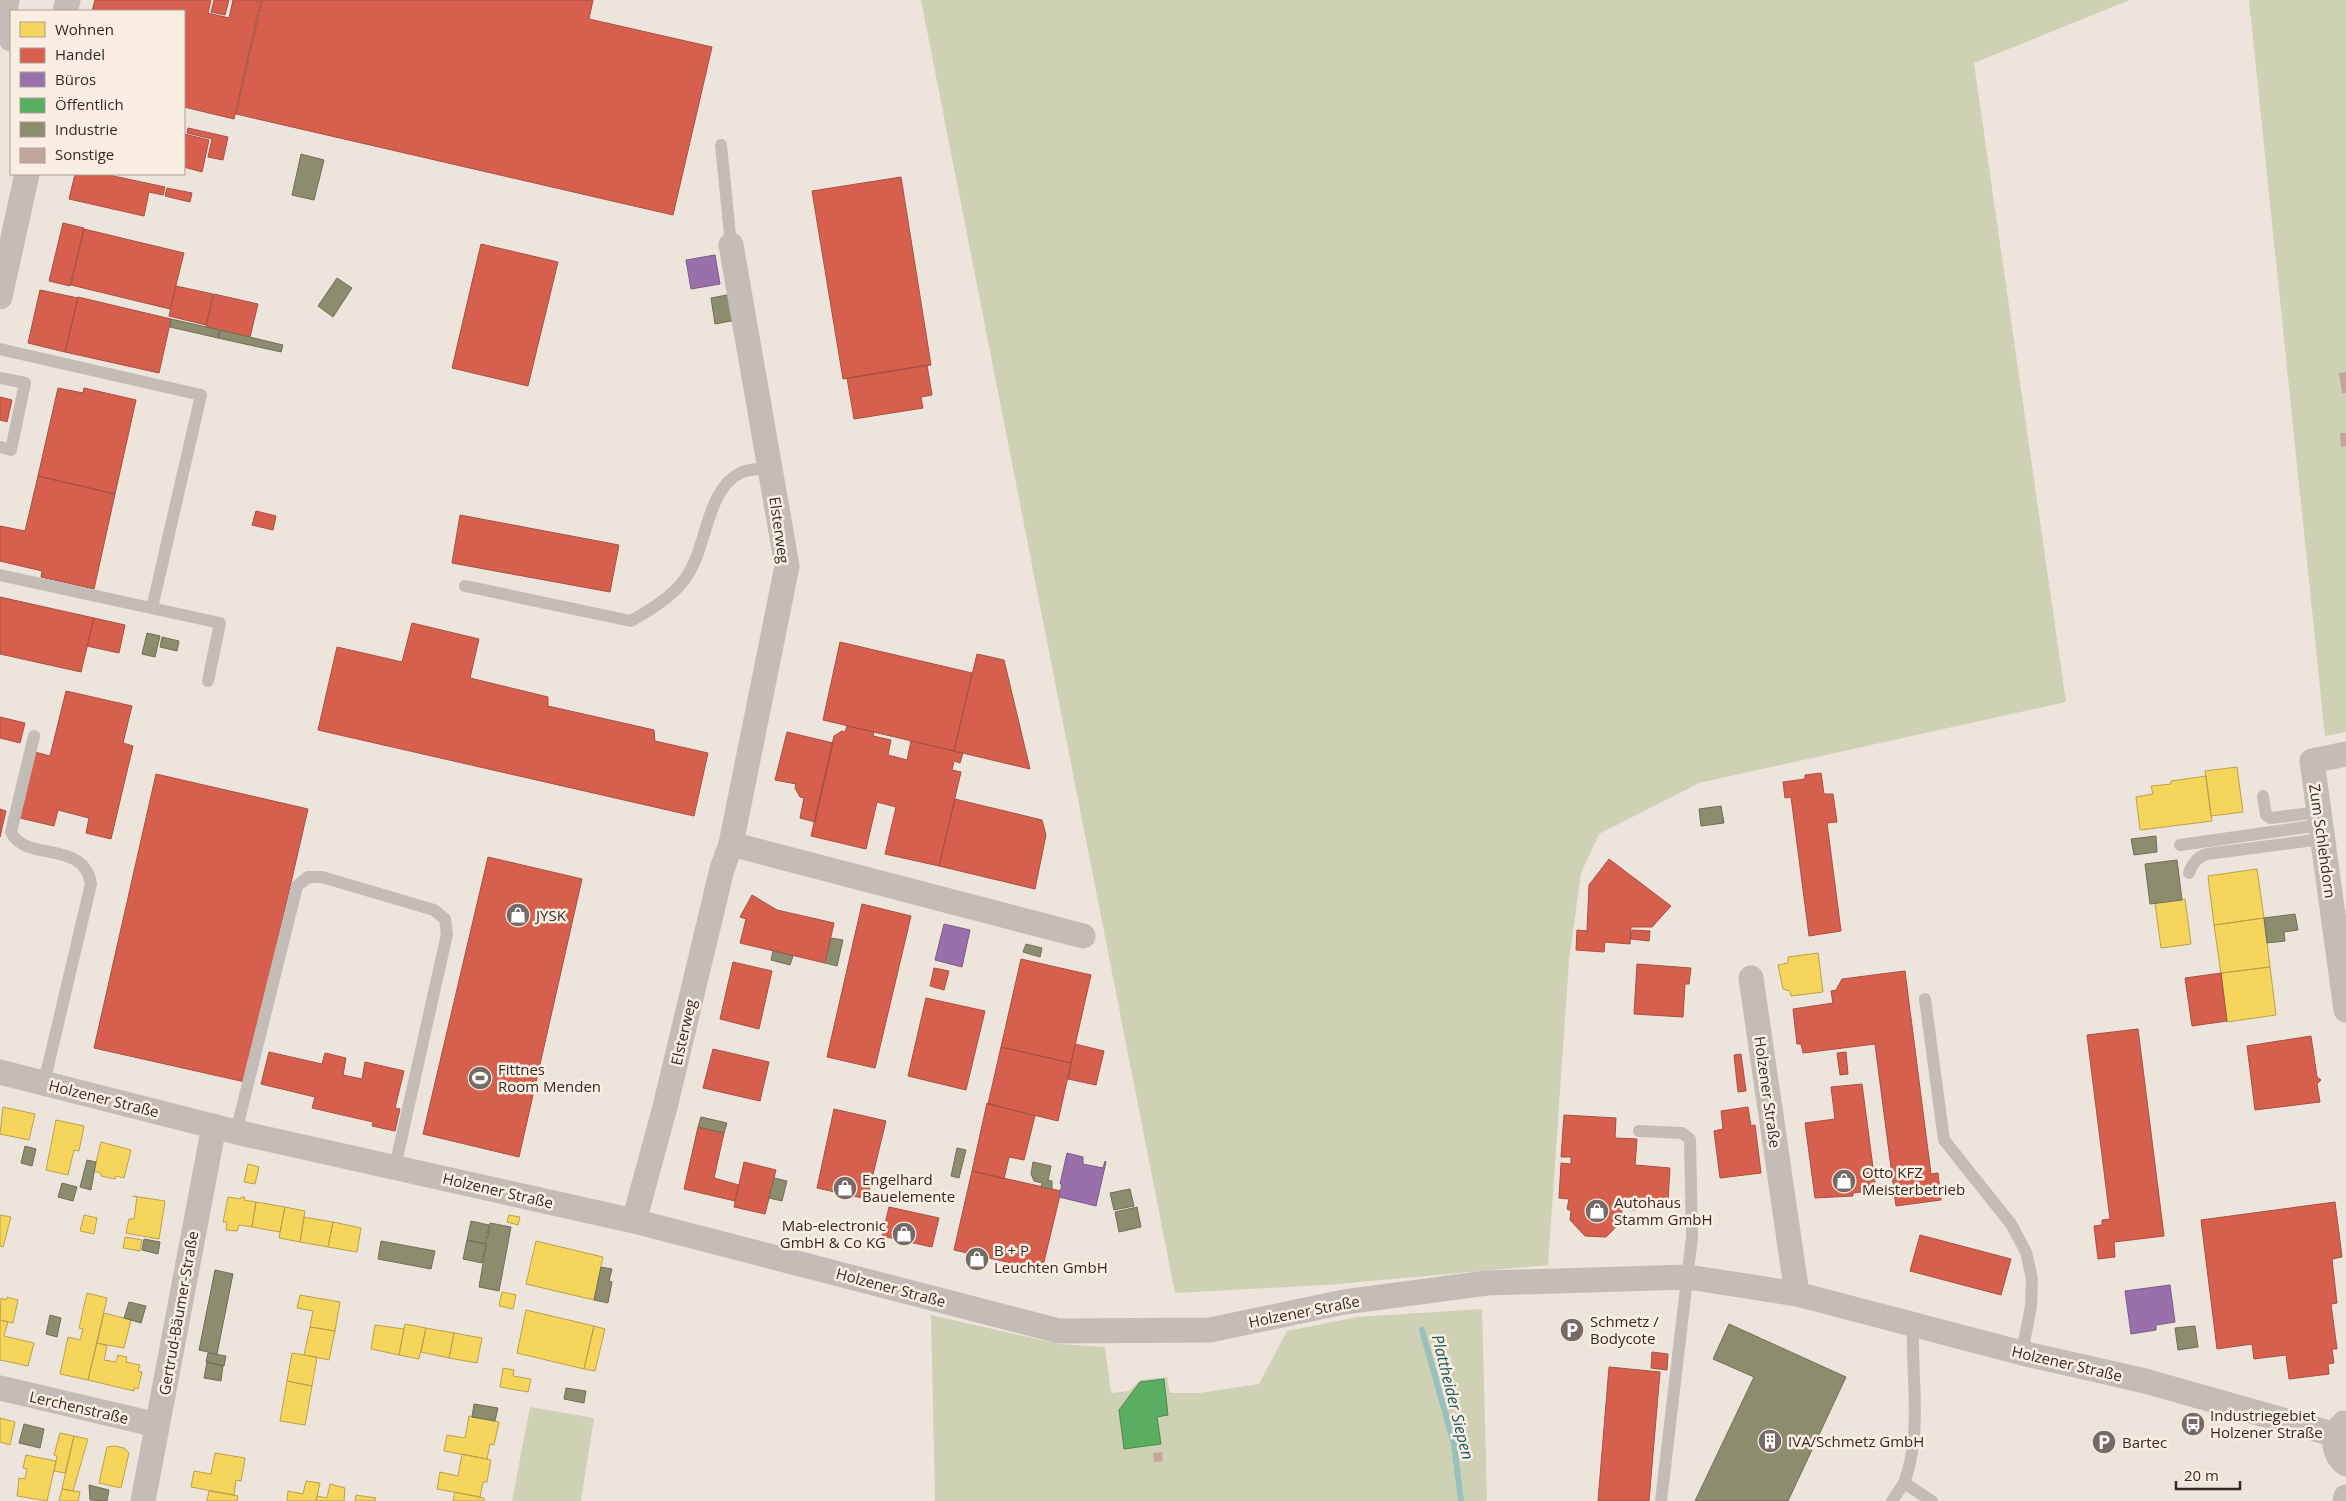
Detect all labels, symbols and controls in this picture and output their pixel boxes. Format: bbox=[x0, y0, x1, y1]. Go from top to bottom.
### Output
legend bbox=[10, 10, 185, 175]
text: Wohnen bbox=[55, 19, 114, 39]
text: Handel bbox=[55, 44, 105, 64]
text: Büros bbox=[55, 69, 96, 89]
text: Öffentlich bbox=[55, 94, 124, 114]
text: Industrie bbox=[55, 119, 118, 139]
text: Sonstige bbox=[55, 144, 114, 164]
street label: Elsterweg bbox=[765, 495, 795, 565]
street label: Zum Schlehdorn bbox=[2305, 783, 2341, 899]
shop icon: JYSK bbox=[505, 902, 531, 928]
place label: JYSK bbox=[534, 905, 567, 925]
street label: Elsterweg bbox=[666, 997, 700, 1067]
street label: Holzener Straße bbox=[1750, 1035, 1786, 1149]
place label: Fittnes Room Menden bbox=[498, 1059, 601, 1096]
sports icon: Fittnes Room Menden bbox=[467, 1065, 493, 1091]
street label: Holzener Straße bbox=[47, 1075, 161, 1121]
place label: Otto KFZ Meisterbetrieb bbox=[1862, 1162, 1965, 1199]
street label: Holzener Straße bbox=[441, 1168, 555, 1212]
shop icon: Otto KFZ Meisterbetrieb bbox=[1831, 1168, 1857, 1194]
place label: Engelhard Bauelemente bbox=[862, 1169, 955, 1206]
shop icon: Engelhard Bauelemente bbox=[832, 1175, 858, 1201]
place label: Autohaus Stamm GmbH bbox=[1614, 1192, 1713, 1229]
shop icon: Autohaus Stamm GmbH bbox=[1584, 1198, 1610, 1224]
place label: Mab-electronic GmbH & Co KG bbox=[780, 1215, 886, 1252]
shop icon: Mab-electronic GmbH & Co KG bbox=[891, 1221, 917, 1247]
street label: Gertrud-Bäumer-Straße bbox=[154, 1229, 202, 1397]
place label: B + P Leuchten GmbH bbox=[994, 1240, 1108, 1277]
shop icon: B + P Leuchten GmbH bbox=[964, 1246, 990, 1272]
street label: Holzener Straße bbox=[834, 1263, 948, 1311]
street label: Holzener Straße bbox=[1247, 1290, 1361, 1332]
place label: Schmetz / Bodycote bbox=[1590, 1311, 1659, 1348]
parking icon: Schmetz / Bodycote bbox=[1559, 1317, 1585, 1343]
water label: Plattheider Siepen bbox=[1427, 1332, 1479, 1462]
street label: Holzener Straße bbox=[2010, 1341, 2124, 1385]
street label: Lerchenstraße bbox=[27, 1386, 131, 1428]
place label: Industriegebiet Holzener Straße bbox=[2210, 1405, 2323, 1442]
bus stop icon: Industriegebiet Holzener Straße bbox=[2180, 1411, 2206, 1437]
building icon: IVA/Schmetz GmbH bbox=[1757, 1428, 1783, 1454]
parking icon: Bartec bbox=[2091, 1429, 2117, 1455]
place label: IVA/Schmetz GmbH bbox=[1788, 1431, 1924, 1451]
place label: Bartec bbox=[2122, 1432, 2167, 1452]
scale bar bbox=[2176, 1458, 2240, 1490]
text: 20 m bbox=[2184, 1465, 2219, 1485]

